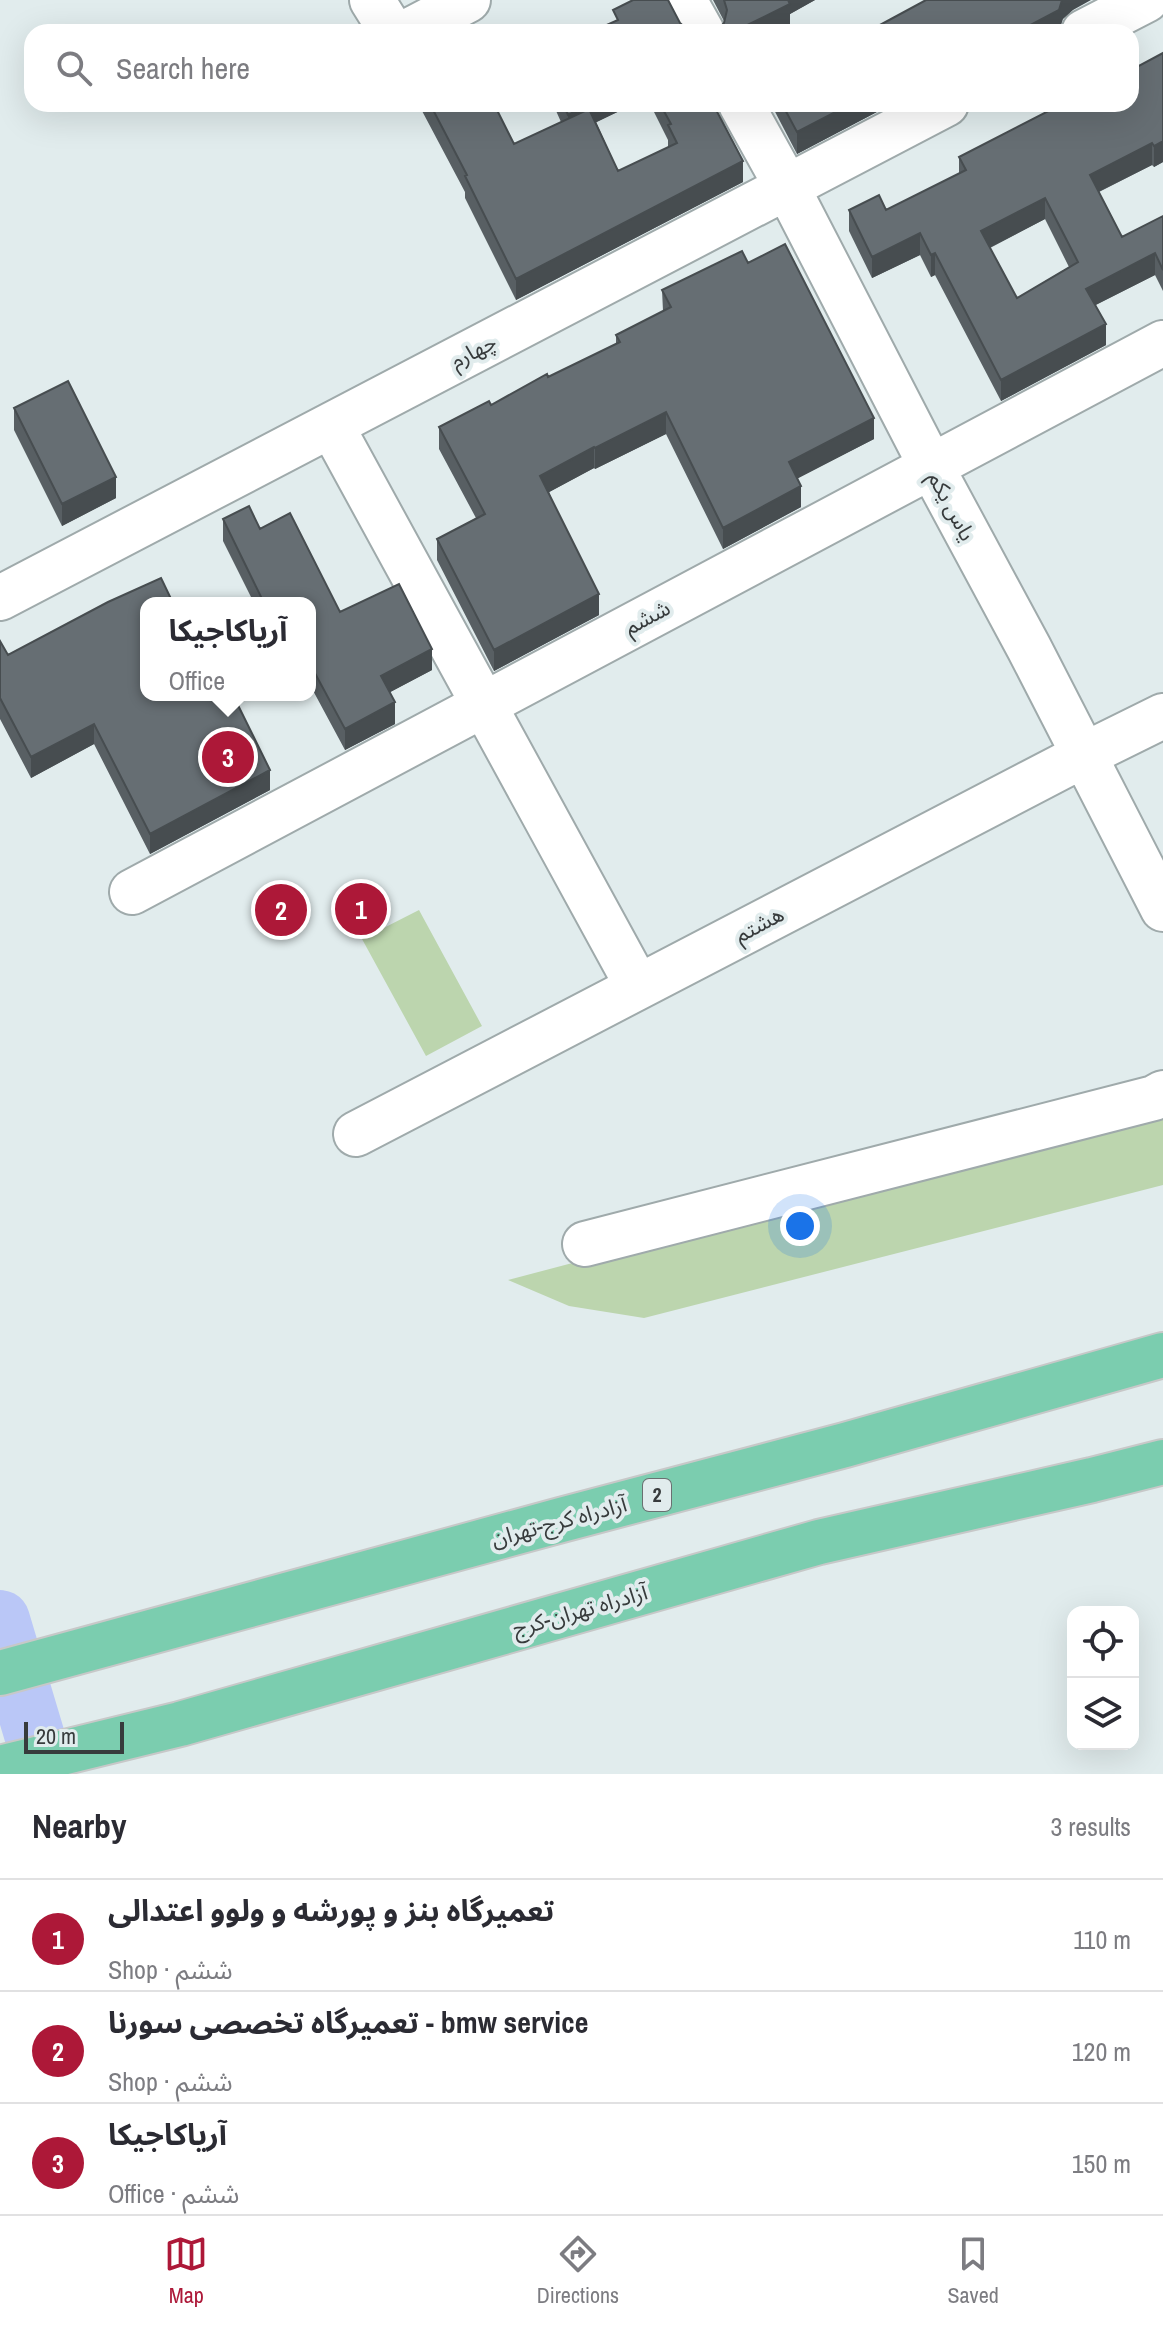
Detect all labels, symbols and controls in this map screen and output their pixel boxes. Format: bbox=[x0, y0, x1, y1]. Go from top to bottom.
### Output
search box bbox=[24, 24, 1139, 112]
icon: search bbox=[52, 46, 96, 90]
text: Search here bbox=[116, 48, 250, 88]
street label: چهارم bbox=[445, 326, 502, 377]
street label: یاس یکم bbox=[919, 466, 983, 547]
street label: ششم bbox=[619, 592, 676, 643]
popup bbox=[140, 597, 316, 701]
text: آریاکاجیکا bbox=[169, 610, 287, 650]
text: Office bbox=[169, 663, 225, 698]
pin: 3 bbox=[202, 727, 254, 787]
pin: 1 bbox=[335, 879, 387, 939]
pin: 2 bbox=[255, 880, 307, 940]
street label: هشتم bbox=[729, 899, 790, 951]
your location bbox=[780, 1206, 820, 1246]
road number: 2 bbox=[643, 1479, 671, 1511]
street label: آزادراه کرج-تهران bbox=[488, 1488, 632, 1555]
street label: آزادراه تهران-کرج bbox=[509, 1576, 653, 1646]
map controls bbox=[1067, 1606, 1139, 1750]
button: locate bbox=[1067, 1606, 1139, 1678]
button: layers bbox=[1067, 1678, 1139, 1750]
scale bar bbox=[24, 1718, 124, 1754]
text: 20 m bbox=[36, 1721, 76, 1751]
text: Nearby bbox=[32, 1803, 127, 1849]
text: 3 results bbox=[1050, 1809, 1131, 1844]
text: تعمیرگاه بنز و پورشه و ولوو اعتدالی bbox=[108, 1890, 554, 1930]
text: 1 bbox=[52, 1922, 64, 1957]
text: 110 m bbox=[1073, 1922, 1131, 1957]
text: Shop · ششم bbox=[108, 1952, 233, 1987]
text: تعمیرگاه تخصصی سورنا - bmw service bbox=[108, 2002, 588, 2042]
text: 2 bbox=[52, 2034, 64, 2069]
text: 120 m bbox=[1072, 2034, 1131, 2069]
text: Shop · ششم bbox=[108, 2064, 233, 2099]
text: آریاکاجیکا bbox=[108, 2114, 227, 2154]
text: 3 bbox=[52, 2146, 64, 2181]
text: 150 m bbox=[1072, 2146, 1131, 2181]
text: Office · ششم bbox=[108, 2176, 239, 2211]
tab: Map bbox=[164, 2232, 208, 2310]
tab: Directions bbox=[537, 2232, 619, 2310]
tab: Saved bbox=[948, 2232, 999, 2310]

